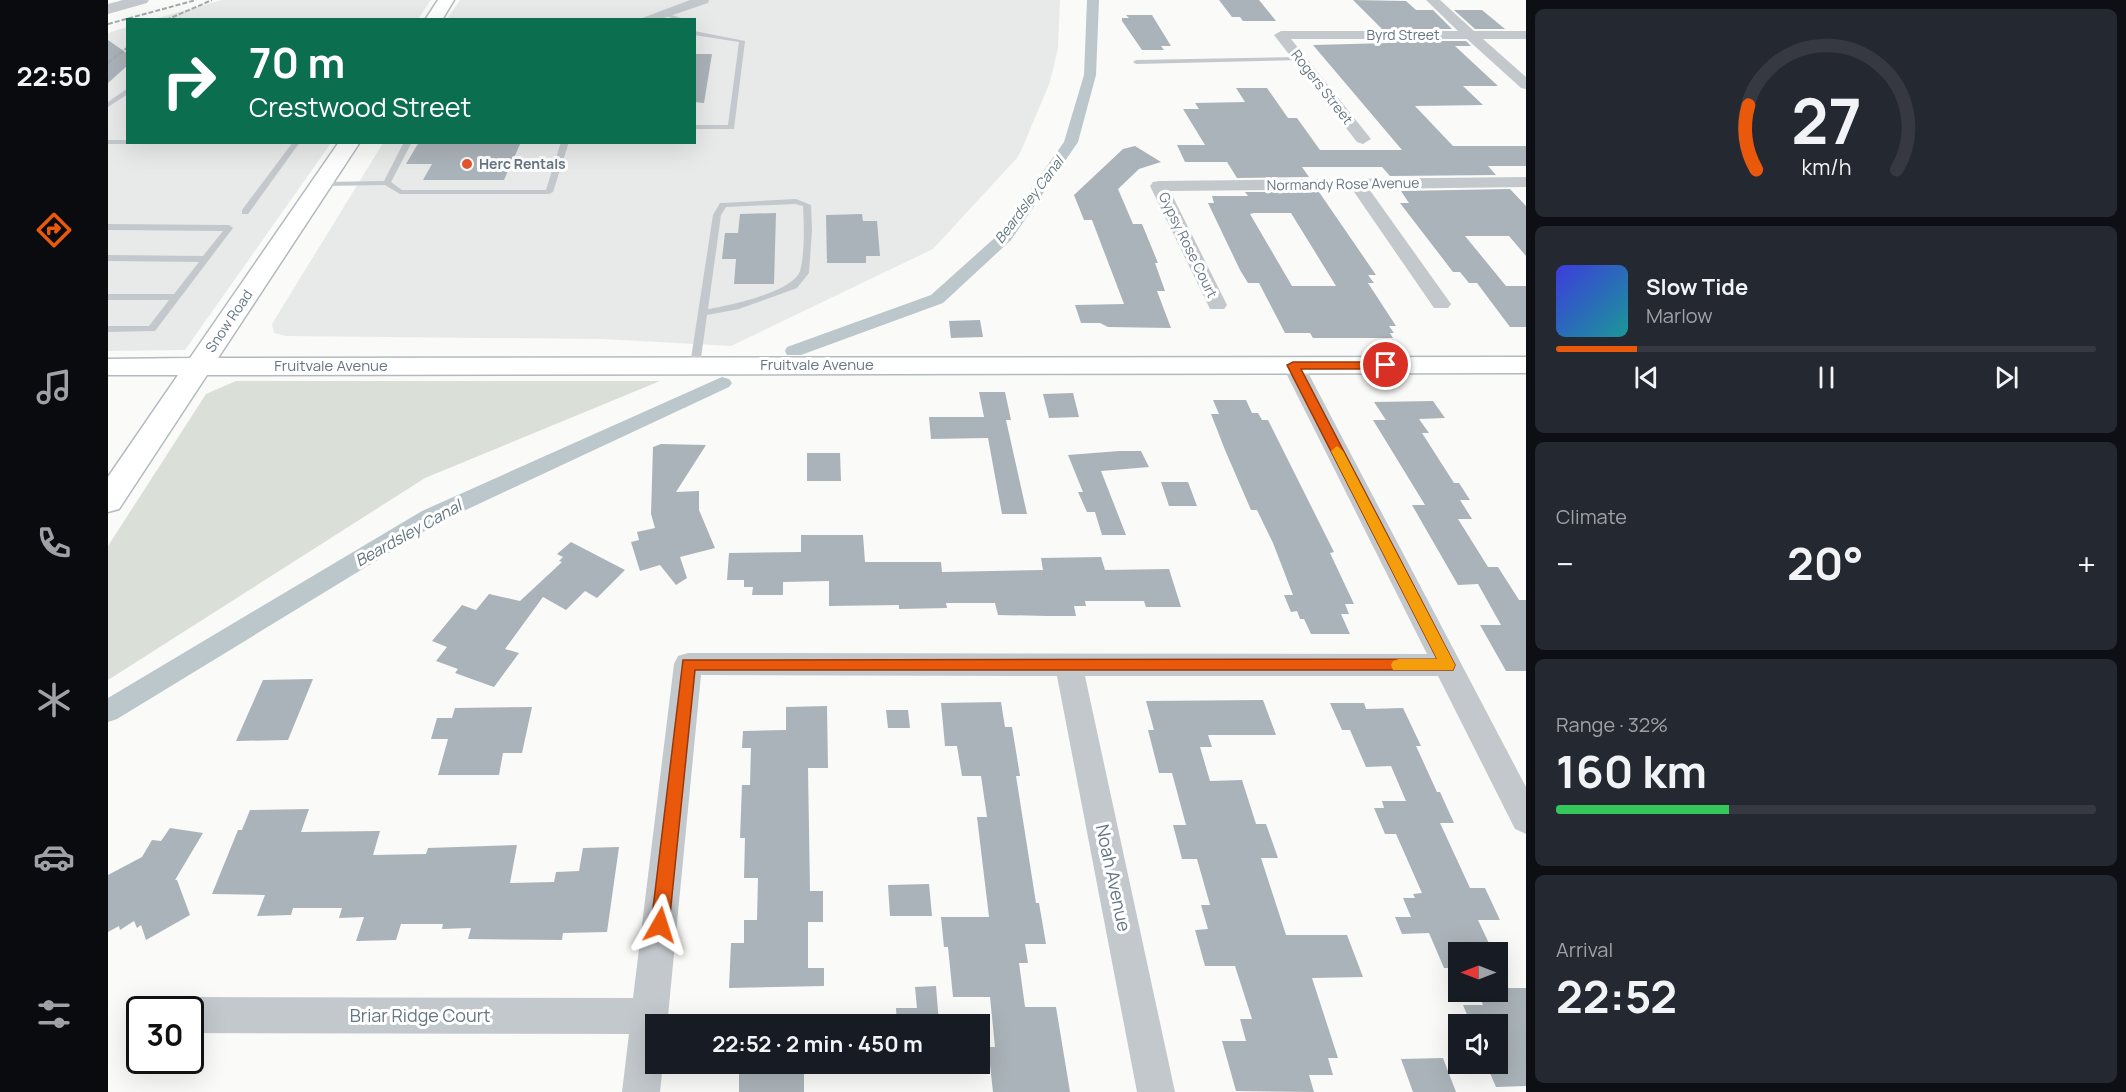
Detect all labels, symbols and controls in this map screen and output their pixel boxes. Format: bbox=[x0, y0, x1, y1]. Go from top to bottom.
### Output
street label: Byrd Street bbox=[1366, 25, 1440, 44]
text: 70 m bbox=[249, 33, 345, 91]
icon: right bbox=[150, 42, 228, 120]
street label: Rogers Street bbox=[1287, 46, 1358, 128]
text: 22:50 bbox=[17, 57, 92, 94]
text: 27 bbox=[1791, 77, 1861, 163]
text: Crestwood Street bbox=[249, 88, 471, 125]
water label: Beardsley Canal bbox=[990, 151, 1068, 247]
text: km/h bbox=[1801, 152, 1851, 181]
place label: Herc Rentals bbox=[479, 154, 566, 173]
marker: Herc Rentals bbox=[460, 157, 474, 171]
street label: Normandy Rose Avenue bbox=[1267, 173, 1419, 194]
street label: Gypsy Rose Court bbox=[1155, 189, 1222, 301]
icon: directions bbox=[33, 209, 75, 251]
text: Slow Tide bbox=[1646, 272, 1748, 302]
street label: Snow Road bbox=[201, 286, 256, 356]
text: Marlow bbox=[1646, 302, 1713, 329]
pin bbox=[1360, 339, 1411, 390]
icon: arrive bbox=[1369, 348, 1402, 381]
street label: Fruitvale Avenue bbox=[760, 354, 874, 375]
street label: Fruitvale Avenue bbox=[274, 355, 388, 376]
icon: previous bbox=[1630, 361, 1663, 394]
icon: pause bbox=[1810, 361, 1843, 394]
icon: next bbox=[1990, 361, 2023, 394]
icon: music bbox=[33, 366, 75, 408]
water label: Beardsley Canal bbox=[351, 494, 467, 571]
text: Climate bbox=[1556, 503, 1627, 530]
icon: phone bbox=[33, 522, 75, 564]
text: 20° bbox=[1787, 532, 1864, 594]
text: − bbox=[1556, 541, 1574, 586]
text: + bbox=[2077, 541, 2096, 586]
icon: climate bbox=[33, 679, 75, 721]
text: Range · 32% bbox=[1556, 711, 1668, 738]
text: 160 km bbox=[1556, 740, 1707, 802]
street label: Noah Avenue bbox=[1091, 822, 1137, 934]
icon: car bbox=[33, 836, 75, 878]
position arrow bbox=[628, 893, 692, 957]
text: Arrival bbox=[1556, 936, 1613, 963]
north arrow bbox=[1448, 942, 1508, 1002]
map controls bbox=[1448, 942, 1508, 1074]
text: 22:52 bbox=[1556, 965, 1677, 1027]
icon: filters bbox=[33, 993, 75, 1035]
speed limit sign: 30 bbox=[126, 996, 204, 1074]
street label: Briar Ridge Court bbox=[350, 1003, 490, 1027]
button: sound bbox=[1448, 1014, 1508, 1074]
text: 22:52 · 2 min · 450 m bbox=[712, 1029, 923, 1059]

